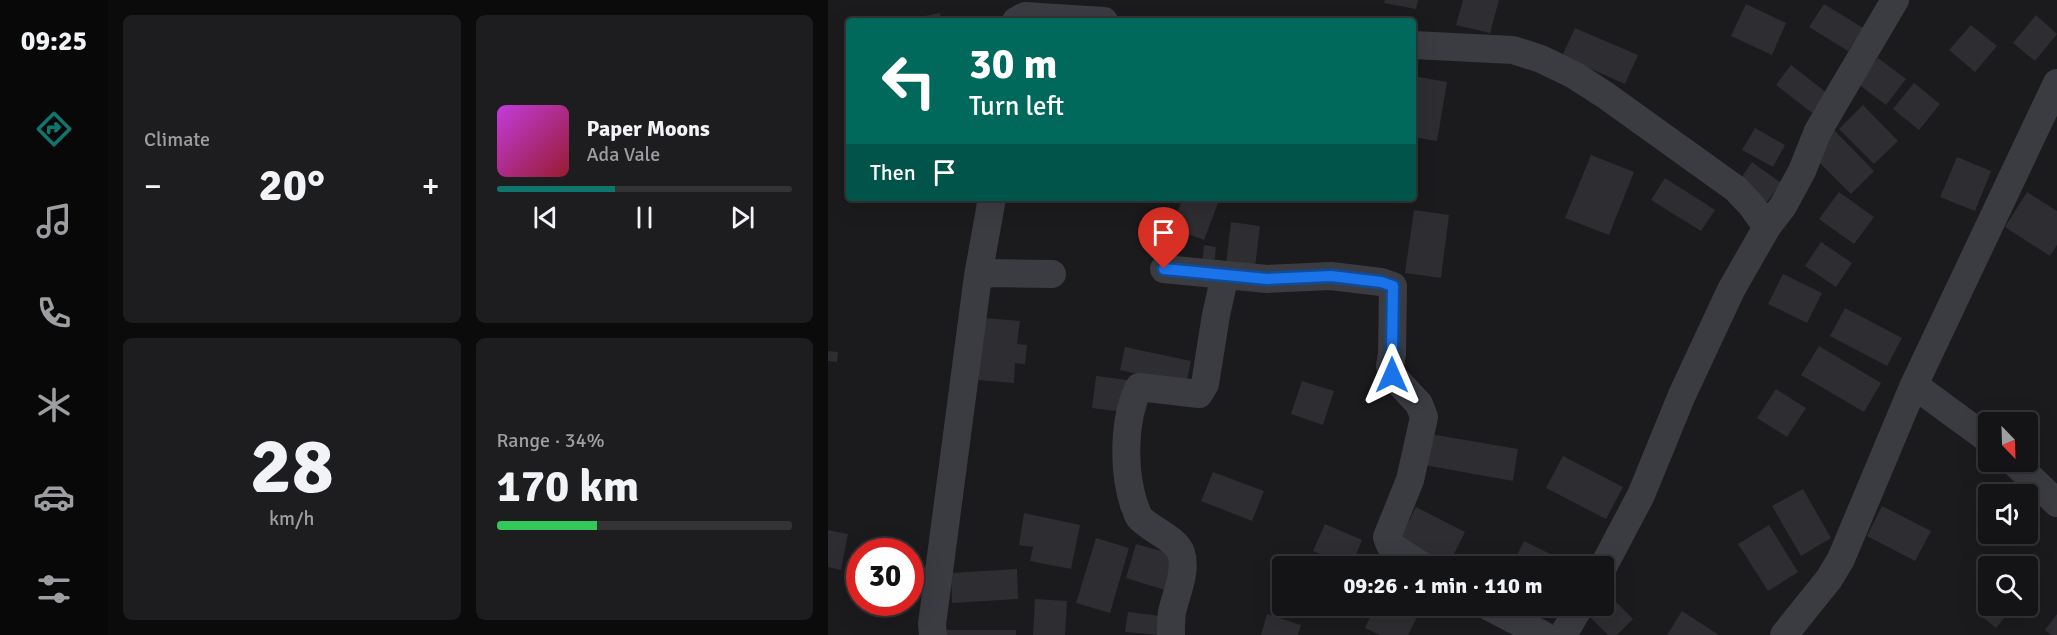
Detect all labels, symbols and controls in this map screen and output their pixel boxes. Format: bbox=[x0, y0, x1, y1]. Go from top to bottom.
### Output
text: 09:25 bbox=[21, 25, 87, 58]
text: 30 m bbox=[969, 39, 1058, 90]
icon: left bbox=[870, 42, 948, 120]
text: Turn left bbox=[969, 90, 1064, 123]
icon: directions bbox=[33, 108, 75, 150]
text: Paper Moons bbox=[587, 115, 710, 142]
text: Climate bbox=[144, 127, 210, 152]
text: Ada Vale bbox=[587, 142, 660, 167]
icon: arrive bbox=[928, 156, 961, 189]
text: 20° bbox=[258, 158, 325, 213]
text: Then bbox=[870, 159, 916, 186]
text: − bbox=[144, 166, 162, 207]
text: + bbox=[422, 166, 439, 207]
icon: music bbox=[33, 200, 75, 242]
icon: previous bbox=[529, 201, 562, 234]
icon: pause bbox=[628, 201, 661, 234]
icon: next bbox=[726, 201, 759, 234]
pin bbox=[1138, 207, 1189, 269]
icon: arrive bbox=[1147, 216, 1180, 249]
icon: phone bbox=[33, 292, 75, 334]
position arrow bbox=[1360, 343, 1424, 407]
icon: climate bbox=[33, 384, 75, 426]
north arrow bbox=[1978, 412, 2038, 472]
map controls bbox=[1978, 412, 2038, 616]
text: 28 bbox=[250, 419, 334, 515]
text: Range · 34% bbox=[497, 428, 605, 453]
text: 170 km bbox=[497, 459, 639, 514]
icon: car bbox=[33, 476, 75, 518]
button: sound bbox=[1978, 484, 2038, 544]
text: km/h bbox=[269, 506, 314, 531]
speed limit sign: 30 bbox=[846, 538, 924, 616]
button: search bbox=[1978, 556, 2038, 616]
icon: filters bbox=[33, 568, 75, 610]
text: 09:26 · 1 min · 110 m bbox=[1343, 572, 1543, 599]

